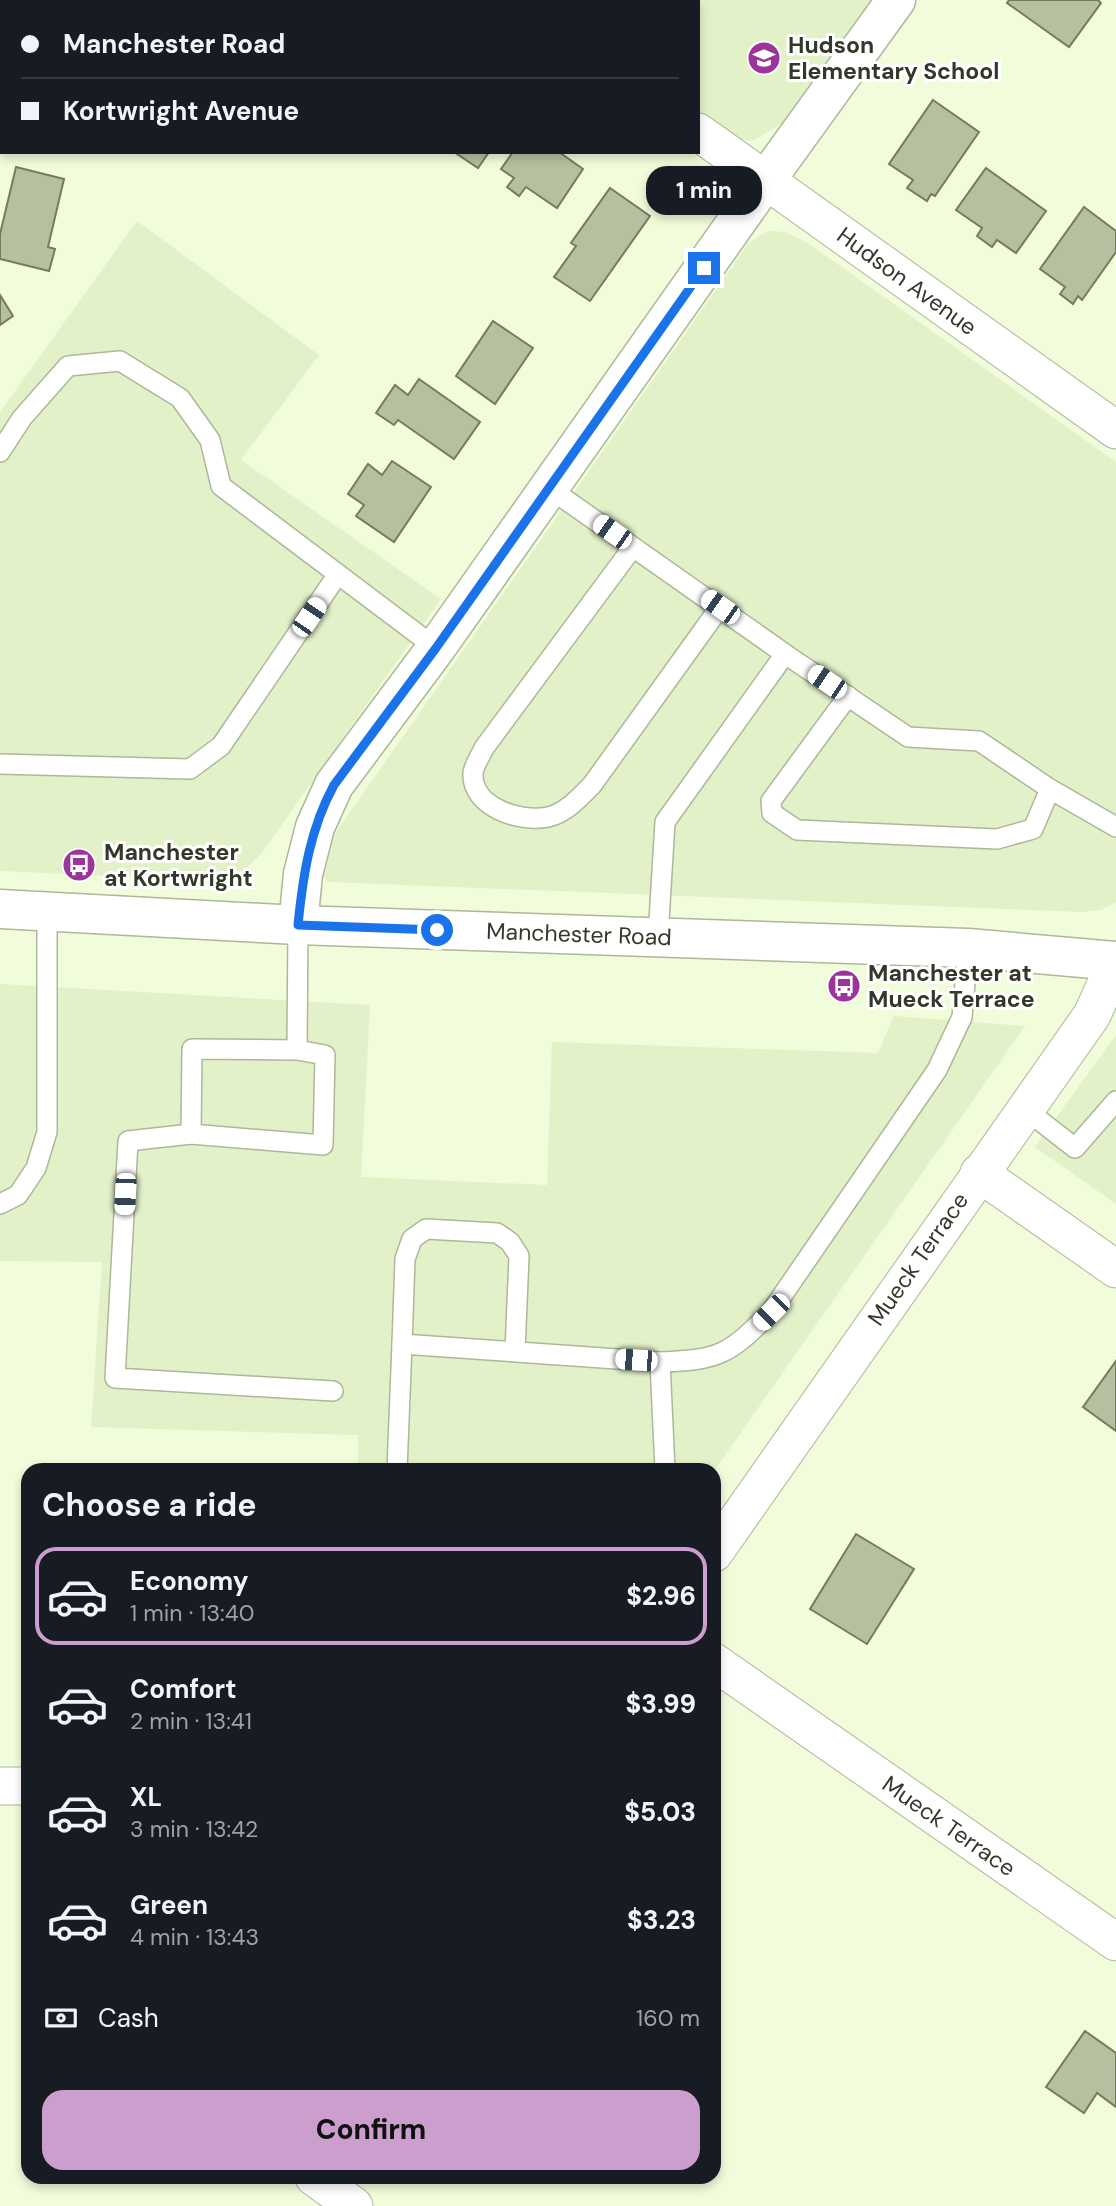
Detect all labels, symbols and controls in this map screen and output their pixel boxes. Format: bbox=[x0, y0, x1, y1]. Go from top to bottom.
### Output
text: Manchester Road bbox=[63, 27, 285, 61]
place label: Hudson Elementary School bbox=[788, 30, 1000, 86]
school or university icon: Hudson Elementary School bbox=[745, 39, 783, 77]
text: Kortwright Avenue bbox=[63, 94, 299, 128]
callout: 1 min bbox=[646, 166, 762, 216]
text: 1 min bbox=[676, 175, 732, 205]
street label: Hudson Avenue bbox=[831, 220, 983, 342]
route end bbox=[688, 252, 720, 284]
car bbox=[589, 511, 636, 553]
car bbox=[697, 586, 744, 628]
car bbox=[289, 594, 330, 640]
car bbox=[804, 662, 851, 702]
place label: Manchester at Kortwright bbox=[104, 837, 253, 893]
bus stop icon: Manchester at Kortwright bbox=[60, 846, 98, 884]
route start bbox=[421, 914, 453, 946]
street label: Manchester Road bbox=[486, 916, 672, 952]
place label: Manchester at Mueck Terrace bbox=[868, 958, 1035, 1014]
bus stop icon: Manchester at Mueck Terrace bbox=[825, 967, 863, 1005]
car bbox=[114, 1172, 137, 1216]
street label: Mueck Terrace bbox=[861, 1186, 975, 1332]
car bbox=[749, 1290, 794, 1334]
car bbox=[615, 1348, 658, 1372]
text: Choose a ride bbox=[42, 1484, 257, 1526]
text: Economy bbox=[130, 1564, 248, 1598]
icon: car bbox=[46, 1565, 109, 1628]
text: $2.96 bbox=[626, 1579, 696, 1613]
text: 1 min · 13:40 bbox=[130, 1598, 254, 1628]
text: Comfort bbox=[130, 1672, 236, 1706]
icon: car bbox=[46, 1673, 109, 1736]
text: $3.99 bbox=[626, 1687, 696, 1721]
text: 2 min · 13:41 bbox=[130, 1706, 252, 1736]
street label: Mueck Terrace bbox=[876, 1769, 1022, 1883]
text: XL bbox=[130, 1780, 162, 1814]
icon: car bbox=[46, 1781, 109, 1844]
text: $5.03 bbox=[624, 1795, 696, 1829]
text: 3 min · 13:42 bbox=[130, 1814, 258, 1844]
text: Green bbox=[130, 1888, 208, 1922]
icon: car bbox=[46, 1889, 109, 1952]
text: $3.23 bbox=[627, 1903, 696, 1937]
text: 4 min · 13:43 bbox=[130, 1922, 259, 1952]
icon: cash bbox=[42, 1999, 80, 2037]
text: Cash bbox=[98, 2001, 159, 2035]
text: 160 m bbox=[636, 2003, 700, 2033]
button: Confirm bbox=[42, 2090, 700, 2170]

